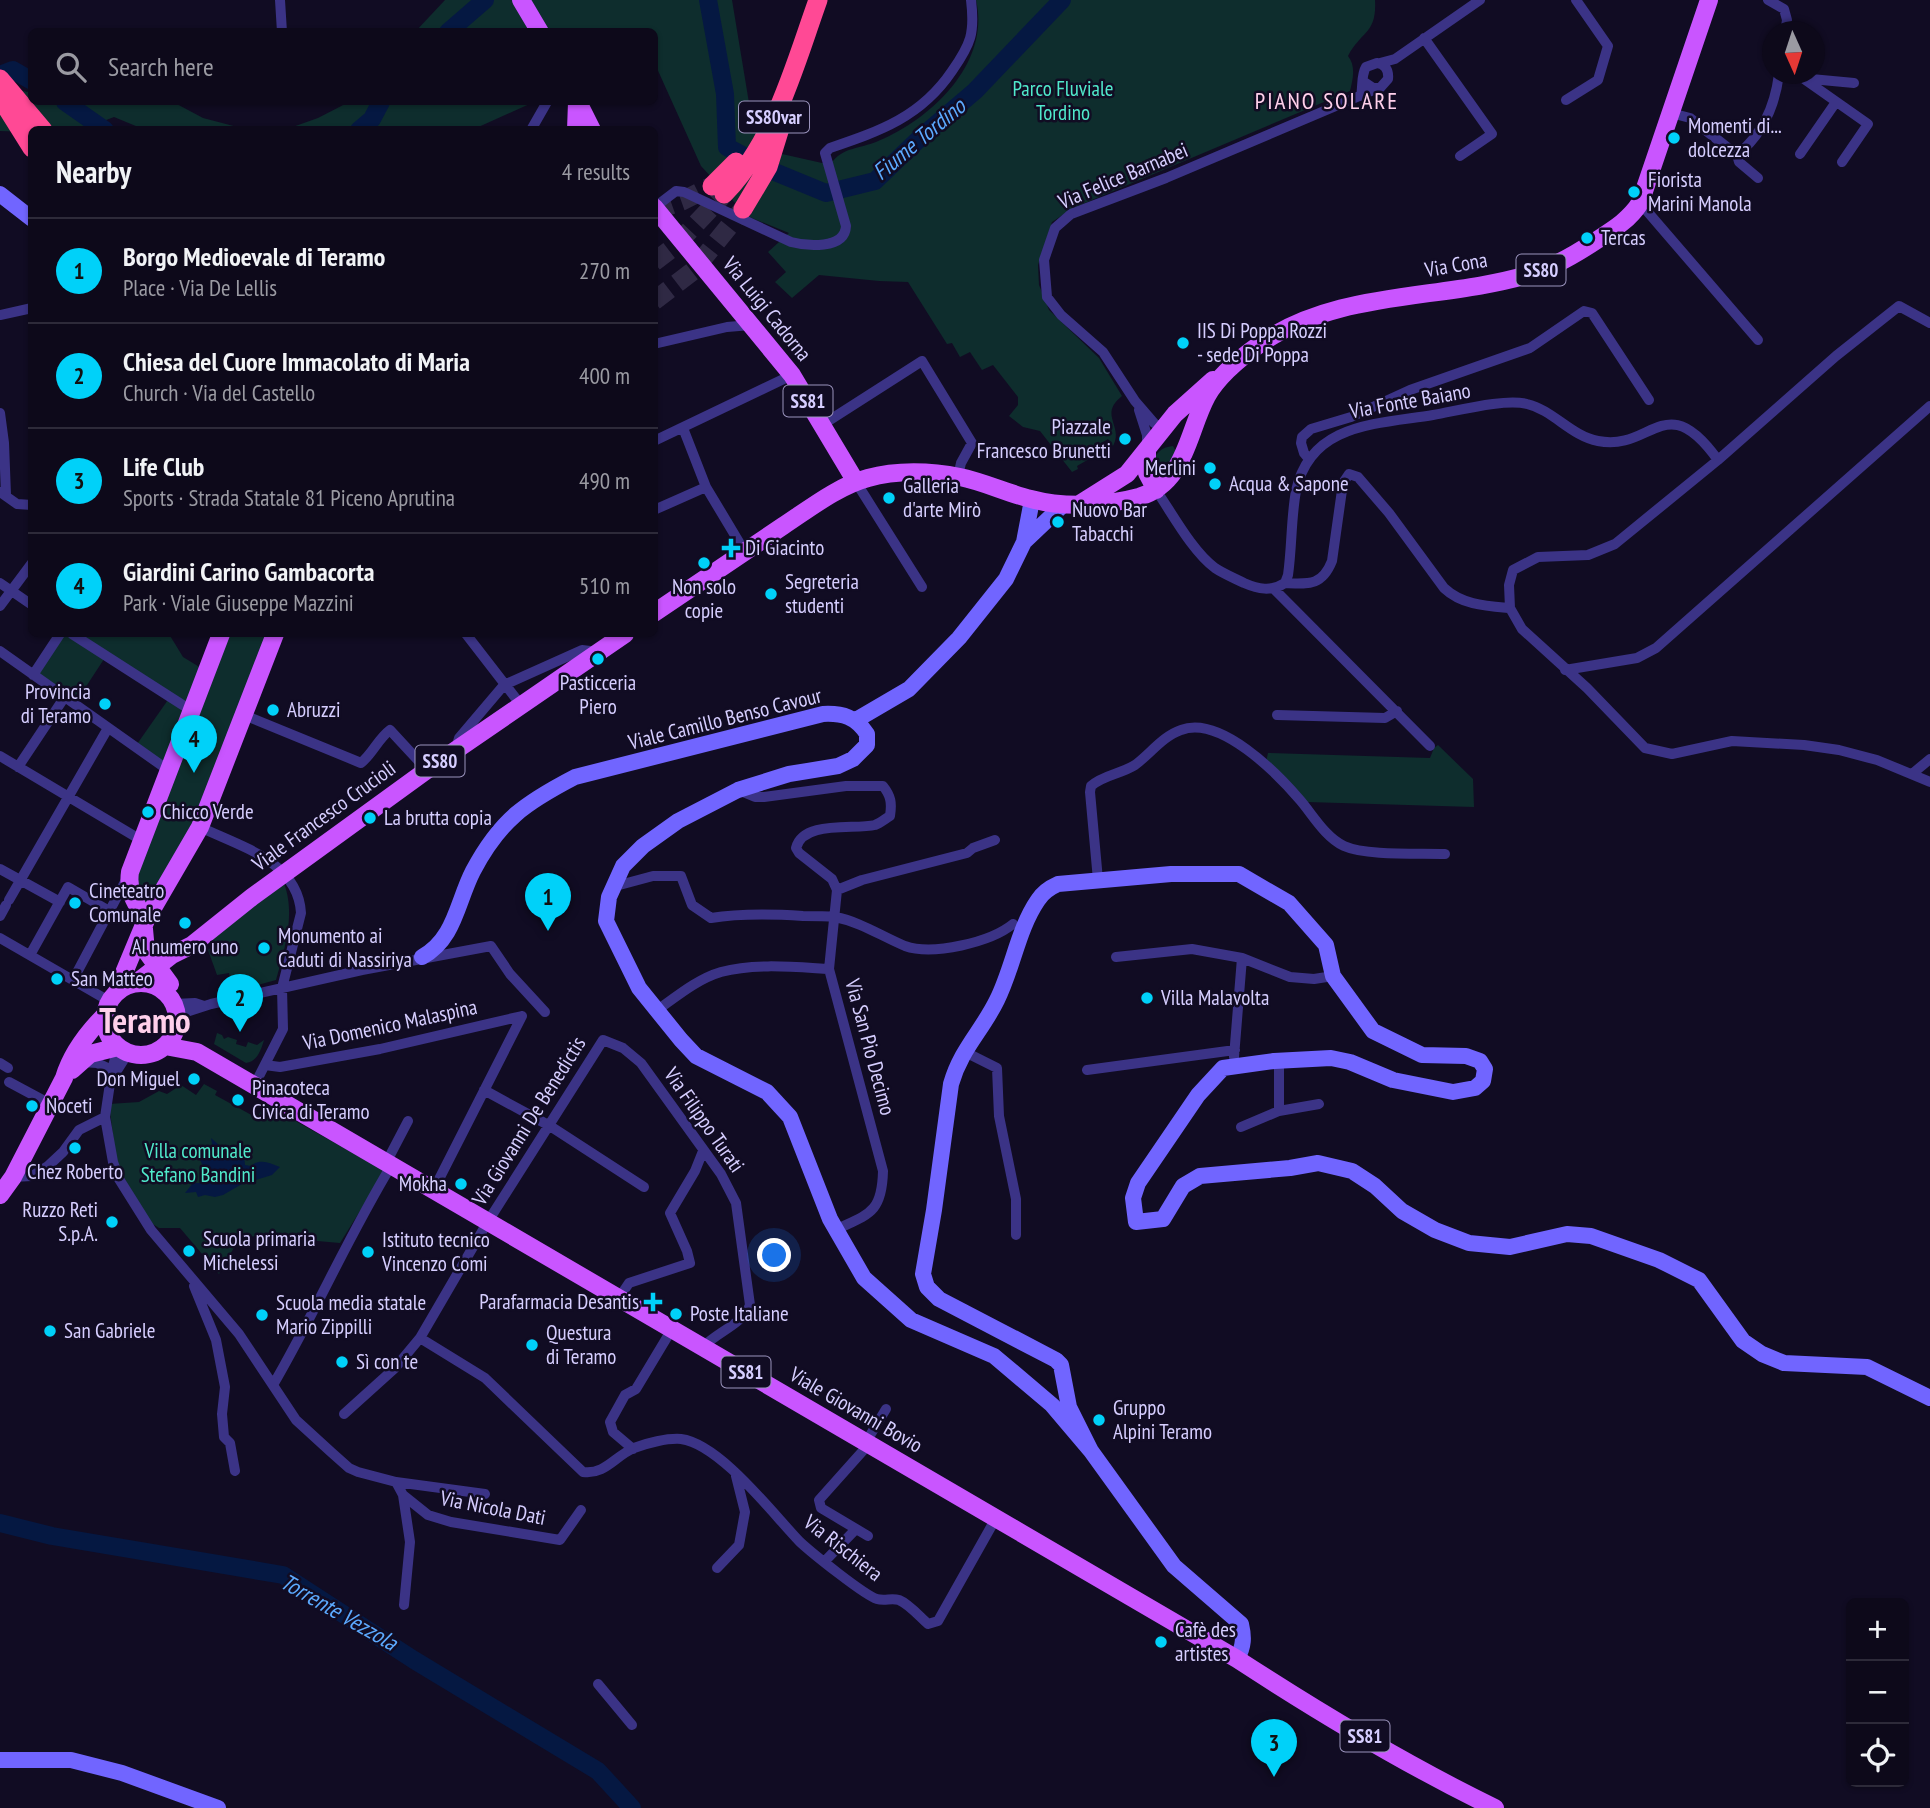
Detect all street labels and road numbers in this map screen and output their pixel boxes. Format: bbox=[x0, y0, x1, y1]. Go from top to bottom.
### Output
road number: SS80var bbox=[739, 102, 809, 132]
street label: Via Felice Barnabei bbox=[1053, 136, 1192, 215]
street label: Via Cona bbox=[1422, 246, 1489, 283]
street label: Via Luigi Cadorna bbox=[716, 250, 818, 366]
road number: SS80 bbox=[1516, 254, 1566, 286]
street label: Via Fonte Baiano bbox=[1346, 377, 1473, 425]
road number: SS81 bbox=[784, 386, 832, 416]
street label: Viale Camillo Benso Cavour bbox=[624, 681, 825, 756]
road number: SS80 bbox=[416, 746, 464, 776]
street label: Viale Francesco Crucioli bbox=[246, 754, 401, 877]
street label: Via San Pio Decimo bbox=[839, 975, 902, 1118]
street label: Via Domenico Malaspina bbox=[299, 993, 480, 1056]
street label: Via Giovanni De Benedictis bbox=[465, 1031, 591, 1211]
street label: Via Filippo Turati bbox=[658, 1061, 751, 1178]
road number: SS81 bbox=[722, 1356, 770, 1388]
street label: Viale Giovanni Bovio bbox=[784, 1360, 928, 1459]
street label: Via Nicola Dati bbox=[437, 1484, 548, 1531]
street label: Via Rischiera bbox=[798, 1508, 888, 1587]
road number: SS81 bbox=[1340, 1720, 1390, 1752]

